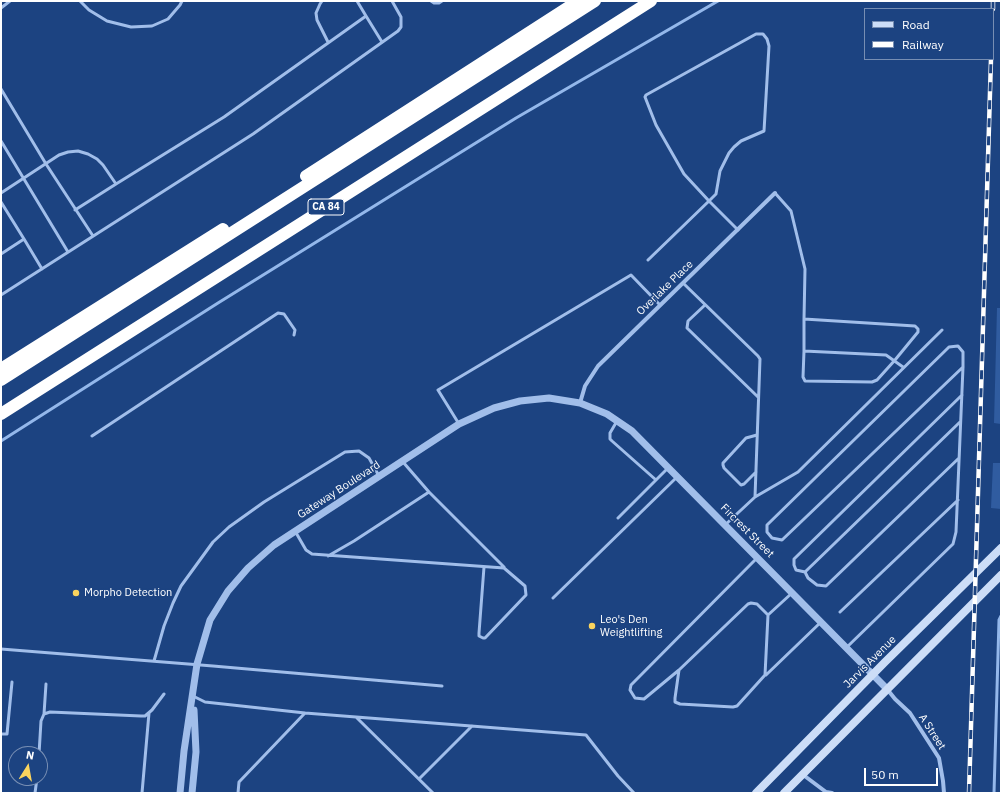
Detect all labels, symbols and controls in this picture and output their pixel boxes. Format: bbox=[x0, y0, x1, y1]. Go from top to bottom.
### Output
legend bbox=[864, 8, 994, 60]
text: Road bbox=[902, 17, 930, 32]
text: Railway bbox=[902, 37, 944, 52]
road number: CA 84 bbox=[308, 199, 344, 215]
street label: Overlake Place bbox=[634, 258, 696, 318]
street label: Gateway Boulevard bbox=[295, 458, 383, 522]
street label: Fircrest Street bbox=[717, 501, 777, 561]
place label: Morpho Detection bbox=[84, 586, 172, 600]
marker: Morpho Detection bbox=[71, 588, 81, 598]
place label: Leo's Den Weightlifting bbox=[600, 613, 662, 639]
marker: Leo's Den Weightlifting bbox=[587, 621, 597, 631]
street label: Jarvis Avenue bbox=[841, 633, 899, 691]
street label: A Street bbox=[916, 712, 948, 752]
north arrow bbox=[8, 746, 48, 786]
text: N bbox=[25, 748, 35, 763]
scale bar bbox=[866, 760, 940, 786]
text: 50 m bbox=[871, 767, 899, 782]

